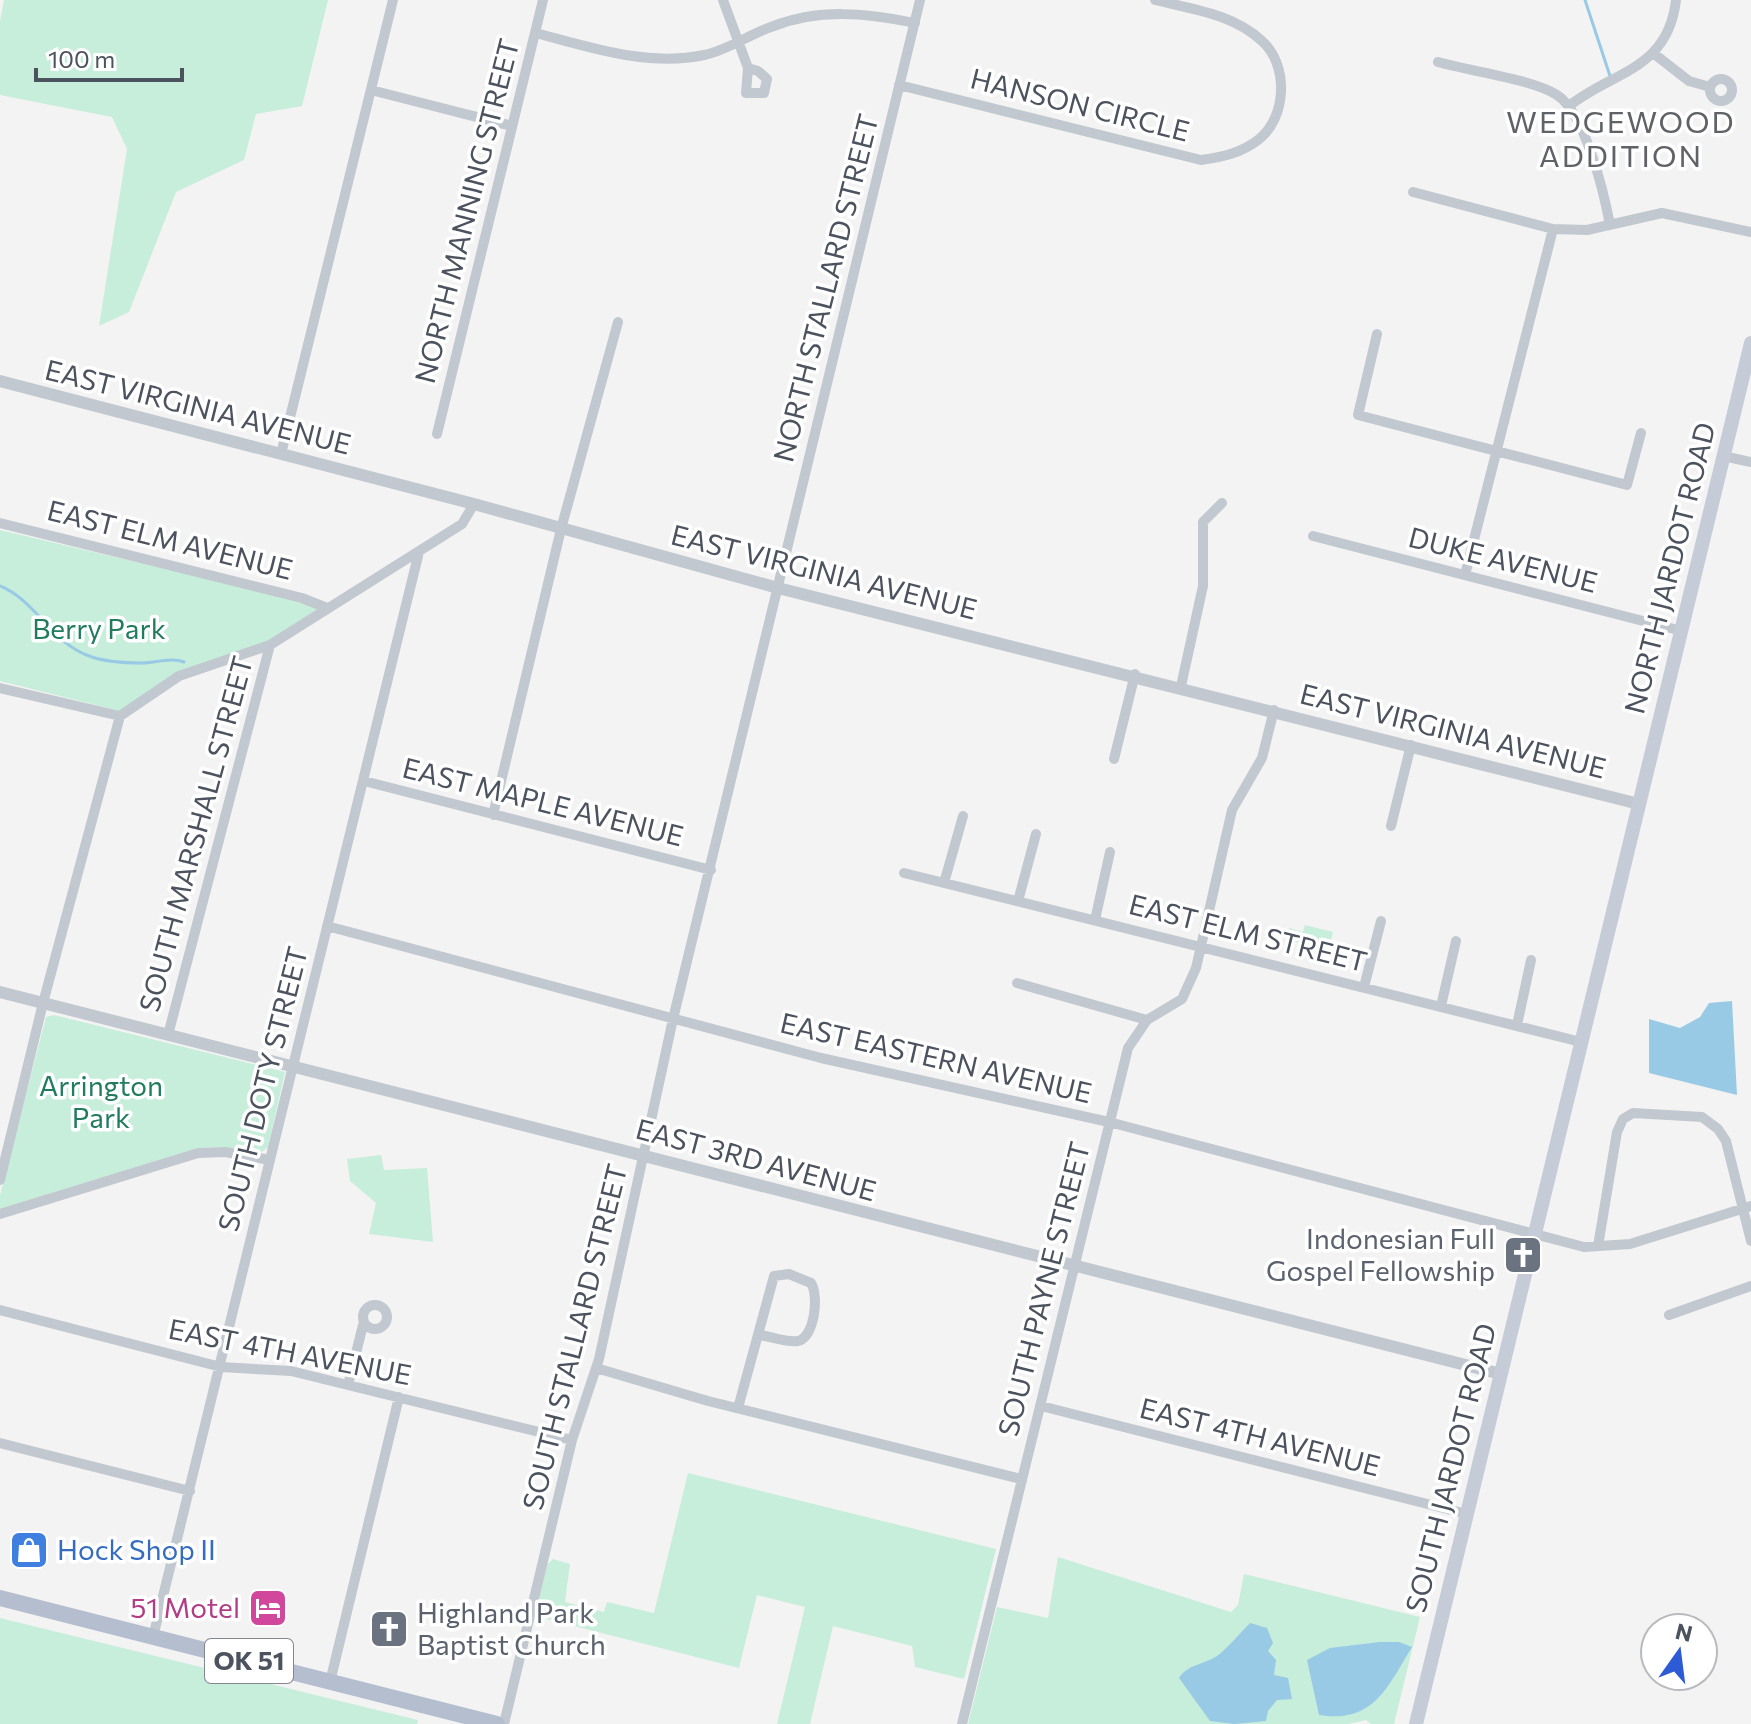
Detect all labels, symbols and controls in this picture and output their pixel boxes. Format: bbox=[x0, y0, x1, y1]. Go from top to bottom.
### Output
scale bar bbox=[36, 32, 182, 82]
street label: NORTH MANNING STREET bbox=[407, 35, 525, 386]
text: 100 m bbox=[48, 44, 115, 73]
street label: HANSON CIRCLE bbox=[967, 60, 1193, 148]
district label: WEDGEWOOD ADDITION bbox=[1506, 102, 1736, 173]
street label: NORTH STALLARD STREET bbox=[765, 110, 885, 465]
street label: EAST VIRGINIA AVENUE bbox=[42, 352, 355, 461]
street label: NORTH JARDOT ROAD bbox=[1616, 419, 1722, 717]
street label: EAST ELM AVENUE bbox=[44, 492, 296, 586]
street label: EAST VIRGINIA AVENUE bbox=[668, 517, 981, 626]
street label: DUKE AVENUE bbox=[1405, 519, 1601, 599]
park label: Berry Park bbox=[32, 611, 166, 645]
street label: SOUTH MARSHALL STREET bbox=[131, 652, 259, 1015]
street label: EAST VIRGINIA AVENUE bbox=[1297, 676, 1610, 785]
street label: EAST MAPLE AVENUE bbox=[399, 750, 687, 852]
street label: EAST ELM STREET bbox=[1126, 886, 1371, 978]
street label: SOUTH DOTY STREET bbox=[210, 943, 314, 1235]
street label: EAST EASTERN AVENUE bbox=[777, 1005, 1095, 1109]
park label: Arrington Park bbox=[39, 1068, 163, 1134]
street label: EAST 3RD AVENUE bbox=[632, 1111, 880, 1207]
street label: SOUTH PAYNE STREET bbox=[990, 1138, 1096, 1440]
street label: SOUTH STALLARD STREET bbox=[515, 1160, 633, 1513]
place label: Indonesian Full Gospel Fellowship bbox=[1266, 1221, 1495, 1287]
church icon: Indonesian Full Gospel Fellowship bbox=[1502, 1234, 1544, 1276]
street label: EAST 4TH AVENUE bbox=[166, 1311, 414, 1391]
street label: SOUTH JARDOT ROAD bbox=[1398, 1320, 1502, 1616]
street label: EAST 4TH AVENUE bbox=[1137, 1390, 1384, 1482]
shop icon: Hock Shop II bbox=[8, 1529, 50, 1571]
place label: Hock Shop II bbox=[57, 1532, 216, 1566]
hotel icon: 51 Motel bbox=[247, 1587, 289, 1629]
place label: 51 Motel bbox=[130, 1590, 240, 1624]
place label: Highland Park Baptist Church bbox=[417, 1595, 606, 1661]
church icon: Highland Park Baptist Church bbox=[368, 1608, 410, 1650]
north arrow bbox=[1639, 1612, 1719, 1692]
text: N bbox=[1673, 1617, 1695, 1647]
road number: OK 51 bbox=[205, 1639, 293, 1683]

